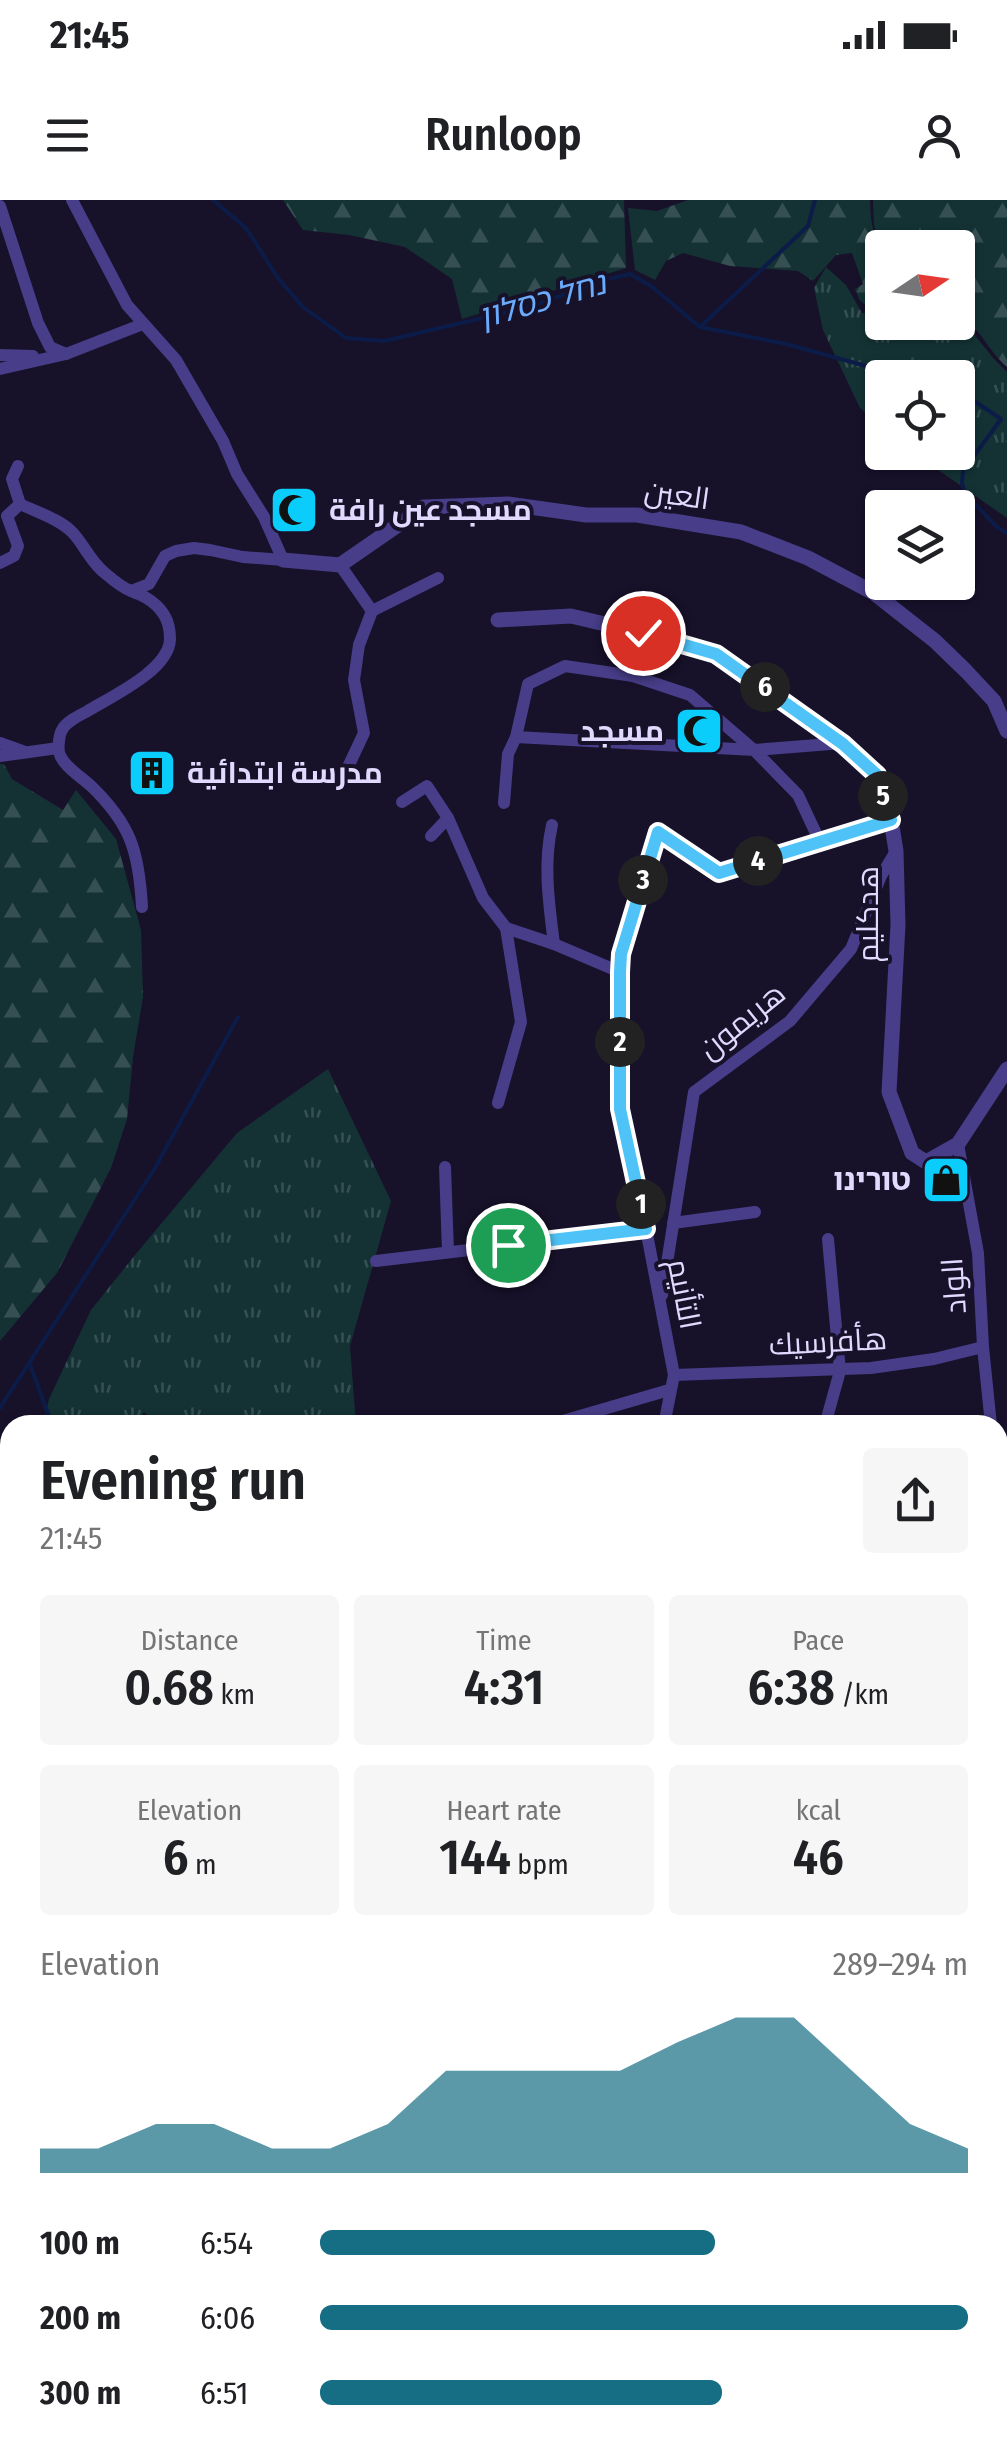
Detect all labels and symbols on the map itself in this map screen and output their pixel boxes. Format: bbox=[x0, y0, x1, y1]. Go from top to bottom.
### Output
north arrow bbox=[865, 230, 975, 340]
water label: נחל כסלון bbox=[474, 263, 612, 336]
street label: العين bbox=[642, 473, 712, 517]
mosque icon: مسجد عين رافة bbox=[268, 484, 320, 536]
place label: مسجد عين رافة bbox=[329, 492, 532, 528]
pin bbox=[601, 591, 686, 676]
pin: 6 bbox=[740, 662, 790, 712]
mosque icon: مسجد bbox=[673, 705, 725, 757]
place label: مسجد bbox=[581, 713, 664, 749]
building icon: مدرسة ابتدائية bbox=[126, 747, 178, 799]
place label: مدرسة ابتدائية bbox=[187, 755, 383, 791]
pin: 5 bbox=[858, 771, 908, 821]
pin: 4 bbox=[733, 836, 783, 886]
pin: 3 bbox=[618, 855, 668, 905]
street label: هدكليم bbox=[850, 866, 888, 962]
street label: هريمون bbox=[691, 975, 793, 1067]
pin: 2 bbox=[595, 1017, 645, 1067]
shop icon: טורינו bbox=[920, 1154, 972, 1206]
place label: טורינו bbox=[833, 1162, 911, 1198]
pin: 1 bbox=[616, 1179, 666, 1229]
pin bbox=[466, 1203, 551, 1288]
street label: التأنيم bbox=[658, 1256, 709, 1332]
street label: الواد bbox=[934, 1257, 974, 1315]
street label: هأفرسيك bbox=[768, 1320, 888, 1363]

